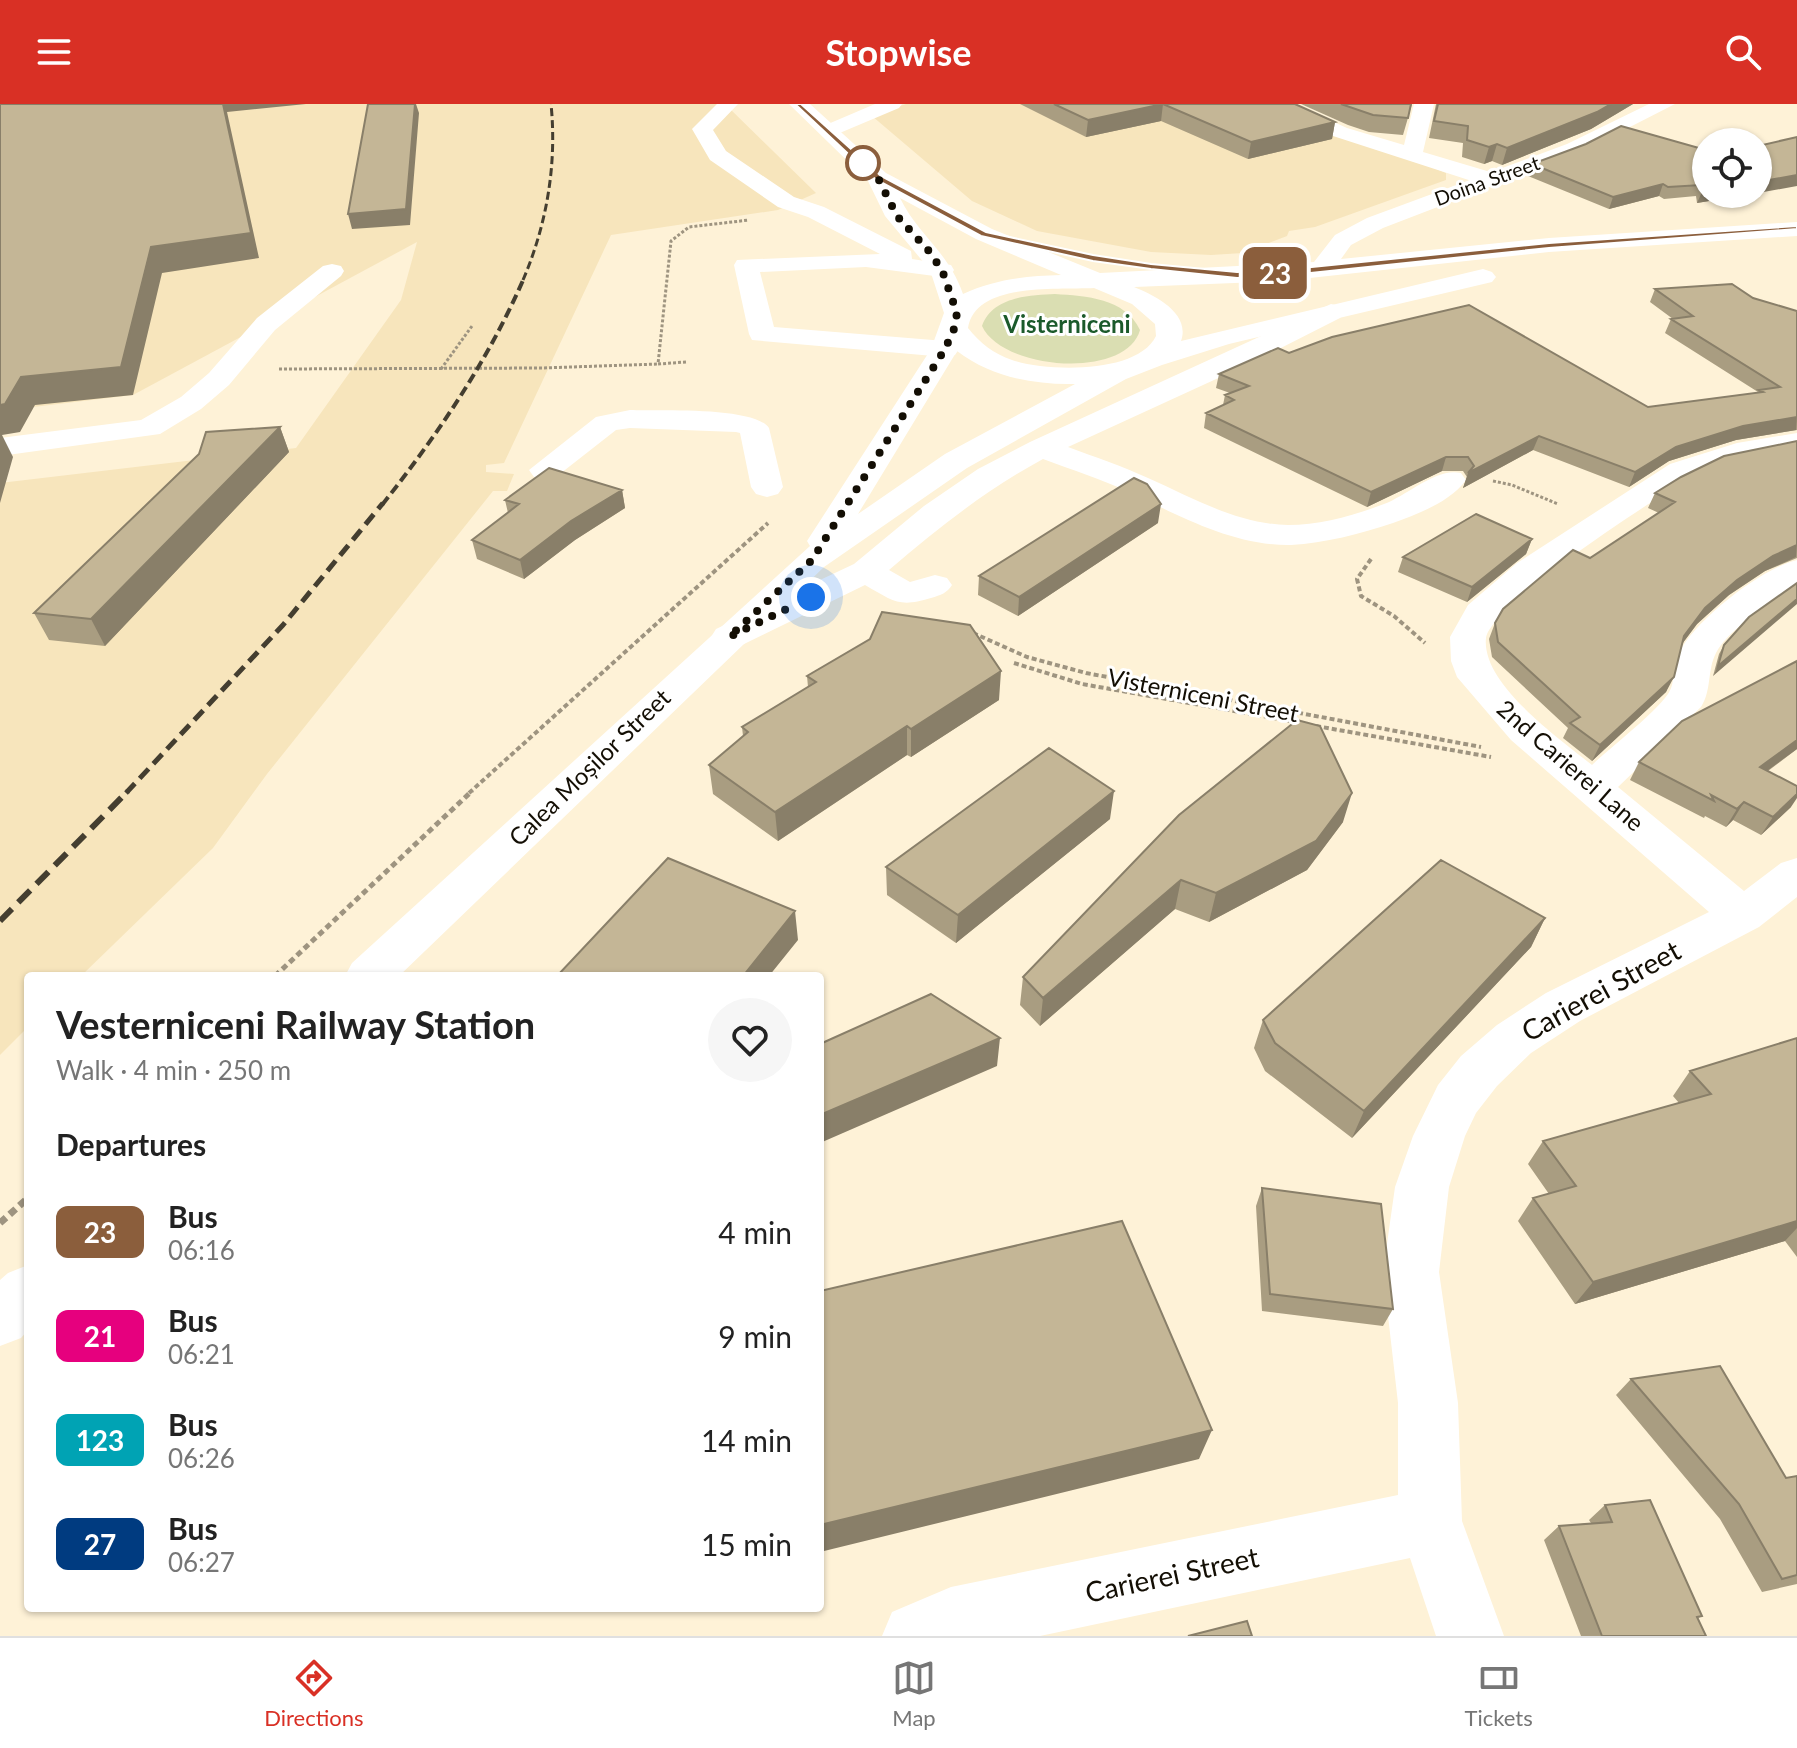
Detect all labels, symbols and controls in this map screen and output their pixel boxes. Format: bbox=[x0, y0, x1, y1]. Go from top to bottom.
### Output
icon: menu bbox=[32, 30, 76, 74]
text: Stopwise bbox=[825, 30, 972, 74]
icon: search bbox=[1721, 30, 1765, 74]
map controls bbox=[1692, 128, 1772, 208]
button: locate bbox=[1692, 128, 1772, 208]
unlabelled marker bbox=[846, 146, 880, 180]
street label: Doina Street bbox=[1431, 150, 1542, 210]
line badge: 23 bbox=[1239, 247, 1311, 299]
text: 23 bbox=[1259, 256, 1291, 290]
district label: Visterniceni bbox=[1002, 309, 1131, 338]
your location bbox=[791, 577, 831, 617]
street label: Visterniceni Street bbox=[1105, 662, 1302, 727]
street label: Calea Moșilor Street bbox=[502, 682, 676, 851]
street label: 2nd Carierei Lane bbox=[1492, 693, 1650, 837]
street label: Carierei Street bbox=[1515, 933, 1686, 1048]
button: heart bbox=[708, 998, 792, 1082]
text: Vesterniceni Railway Station bbox=[56, 1001, 535, 1047]
text: Walk · 4 min · 250 m bbox=[56, 1054, 291, 1086]
text: Departures bbox=[56, 1126, 206, 1162]
text: Bus bbox=[168, 1198, 218, 1234]
text: 4 min bbox=[718, 1214, 792, 1250]
text: 23 bbox=[84, 1215, 116, 1249]
text: 06:16 bbox=[168, 1234, 235, 1266]
text: Bus bbox=[168, 1302, 218, 1338]
text: 9 min bbox=[718, 1318, 792, 1354]
text: 21 bbox=[84, 1319, 116, 1353]
text: 06:21 bbox=[168, 1338, 235, 1370]
text: Bus bbox=[168, 1406, 218, 1442]
text: 14 min bbox=[701, 1422, 792, 1458]
text: 123 bbox=[76, 1423, 124, 1457]
text: 06:26 bbox=[168, 1442, 235, 1474]
text: Bus bbox=[168, 1510, 218, 1546]
text: 15 min bbox=[701, 1526, 792, 1562]
text: 27 bbox=[84, 1527, 116, 1561]
street label: Carierei Street bbox=[1082, 1539, 1262, 1609]
text: 06:27 bbox=[168, 1546, 235, 1578]
tab: Directions bbox=[264, 1656, 364, 1731]
tab: Map bbox=[892, 1656, 936, 1731]
tab: Tickets bbox=[1465, 1656, 1533, 1731]

